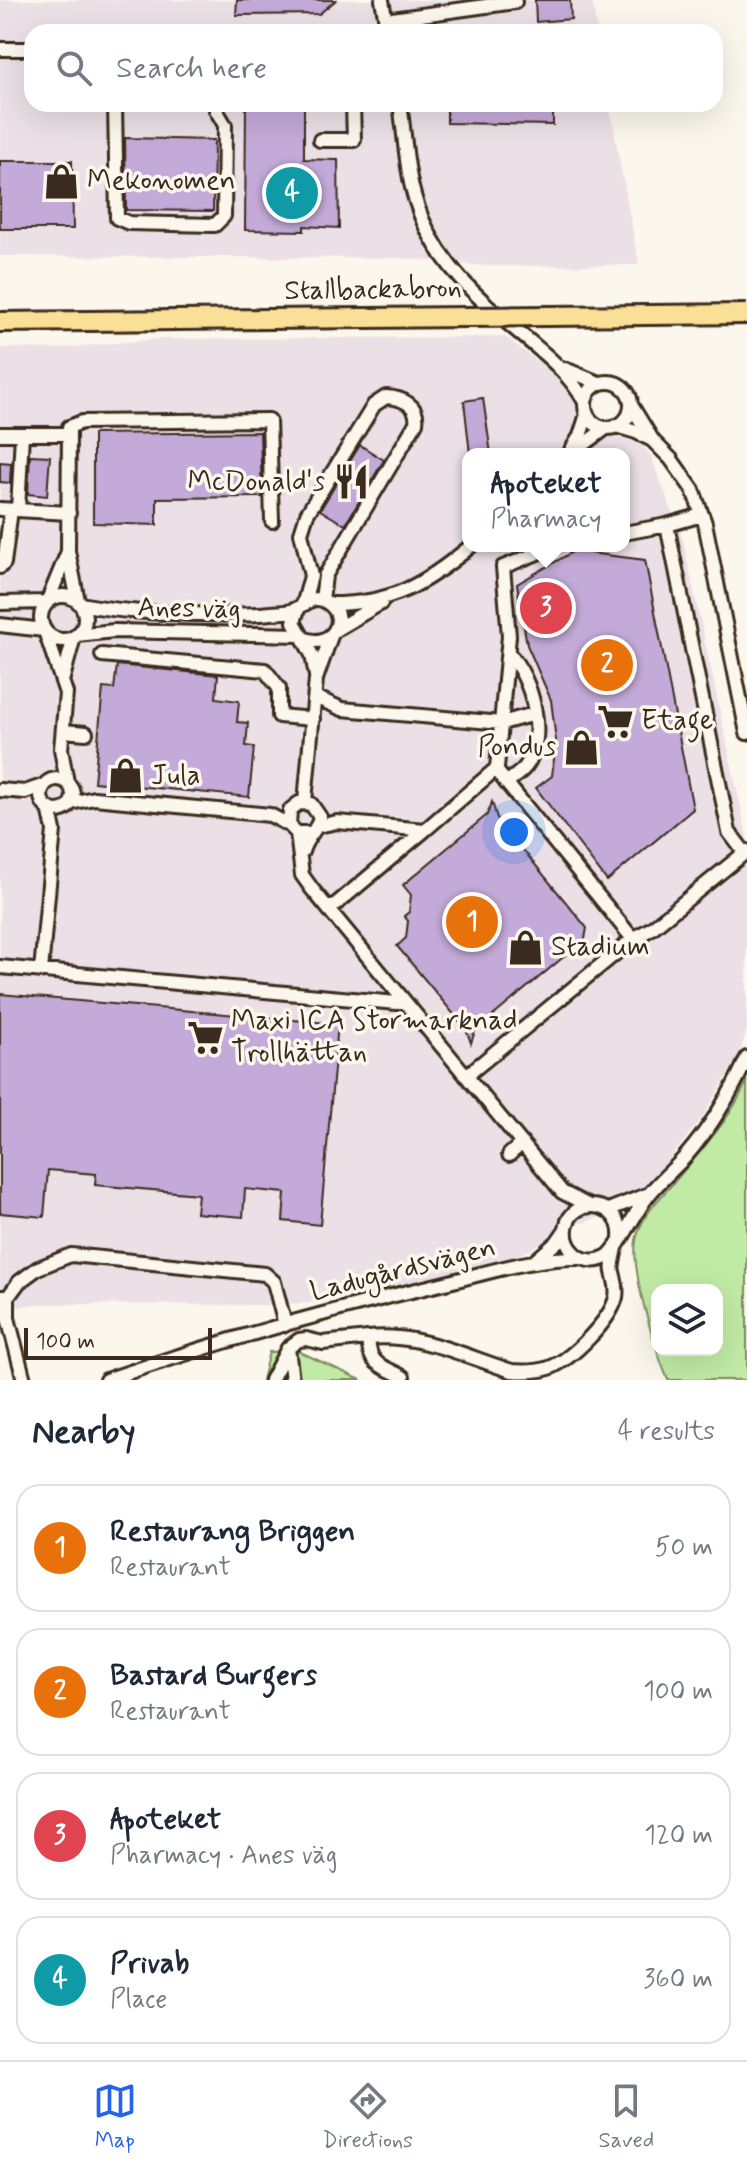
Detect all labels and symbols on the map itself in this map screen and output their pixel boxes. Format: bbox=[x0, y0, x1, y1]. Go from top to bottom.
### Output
shop icon: Mekonomen bbox=[42, 162, 80, 200]
place label: Mekonomen bbox=[87, 163, 236, 200]
pin: 4 bbox=[266, 163, 318, 223]
street label: Stallbackabron bbox=[284, 270, 462, 310]
restaurant icon: McDonald's bbox=[332, 463, 370, 501]
place label: McDonald's bbox=[188, 464, 325, 501]
pin: 3 bbox=[520, 578, 572, 638]
street label: Anes väg bbox=[137, 590, 241, 628]
pin: 2 bbox=[581, 635, 633, 695]
supermarket icon: Etage bbox=[596, 702, 634, 740]
place label: Etage bbox=[641, 703, 713, 743]
shop icon: Pondus bbox=[563, 728, 601, 766]
place label: Pondus bbox=[478, 729, 556, 766]
shop icon: Jula bbox=[106, 757, 144, 795]
place label: Jula bbox=[151, 758, 200, 795]
your location bbox=[494, 812, 534, 852]
pin: 1 bbox=[446, 892, 498, 952]
shop icon: Stadium bbox=[506, 928, 544, 966]
place label: Stadium bbox=[551, 929, 650, 966]
place label: Maxi ICA Stormarknad Trollhättan bbox=[231, 1003, 517, 1072]
supermarket icon: Maxi ICA Stormarknad Trollhättan bbox=[186, 1018, 224, 1056]
street label: Ladugårdsvägen bbox=[306, 1229, 500, 1313]
scale bar bbox=[24, 1324, 212, 1360]

